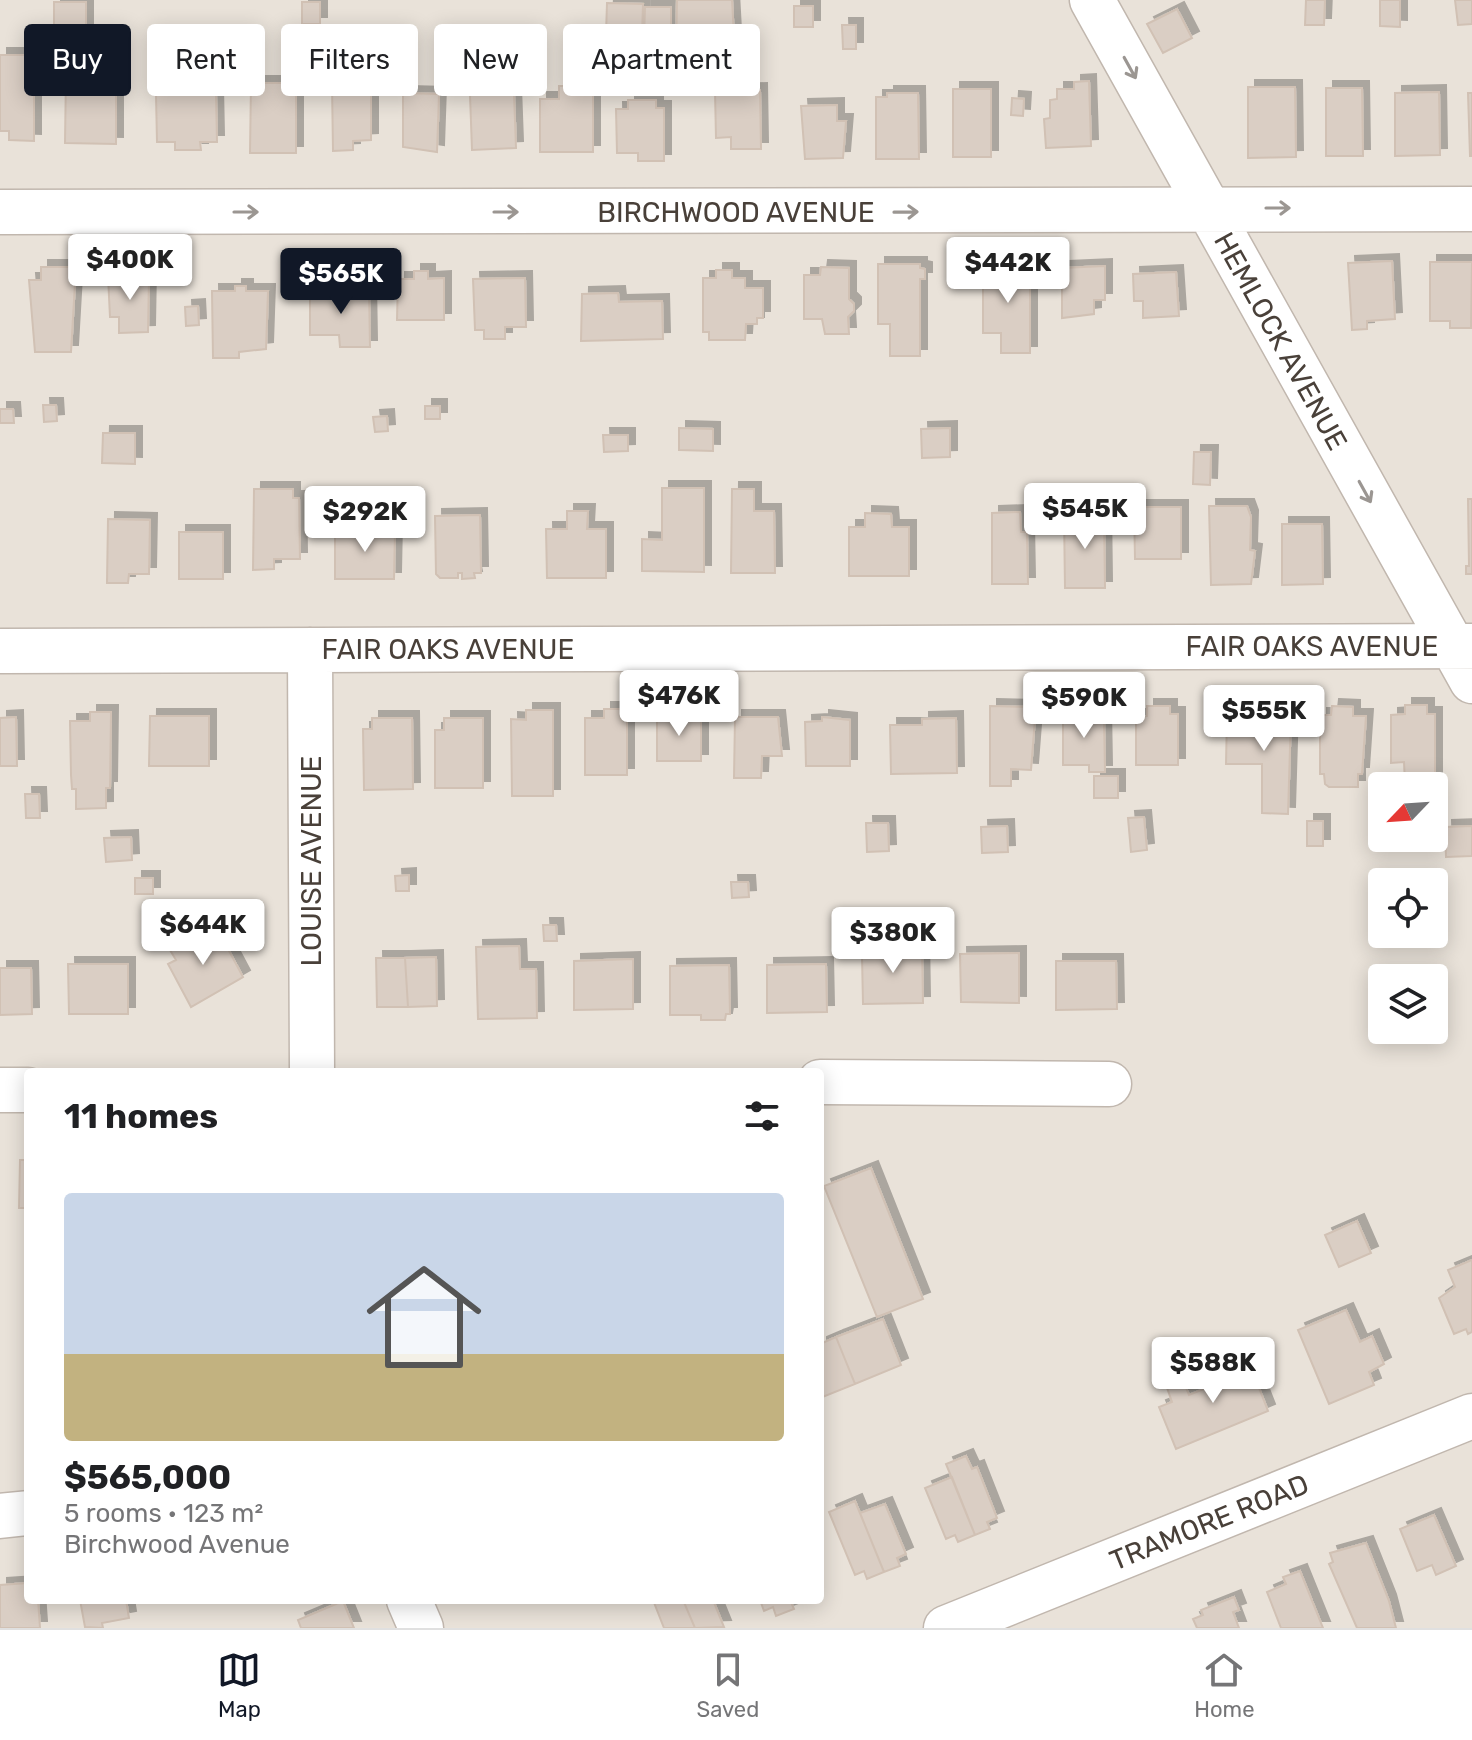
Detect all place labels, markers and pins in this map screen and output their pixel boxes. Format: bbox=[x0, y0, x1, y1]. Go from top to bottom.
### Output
pin: $400K bbox=[74, 234, 186, 302]
pin: $442K bbox=[952, 237, 1064, 305]
pin: $565K bbox=[285, 248, 397, 316]
pin: $545K bbox=[1029, 483, 1141, 551]
pin: $292K bbox=[309, 486, 421, 554]
pin: $476K bbox=[623, 670, 735, 738]
pin: $590K bbox=[1028, 672, 1140, 740]
pin: $555K bbox=[1208, 685, 1320, 753]
pin: $644K bbox=[147, 899, 259, 967]
pin: $380K bbox=[837, 907, 949, 975]
pin: $588K bbox=[1157, 1337, 1269, 1405]

